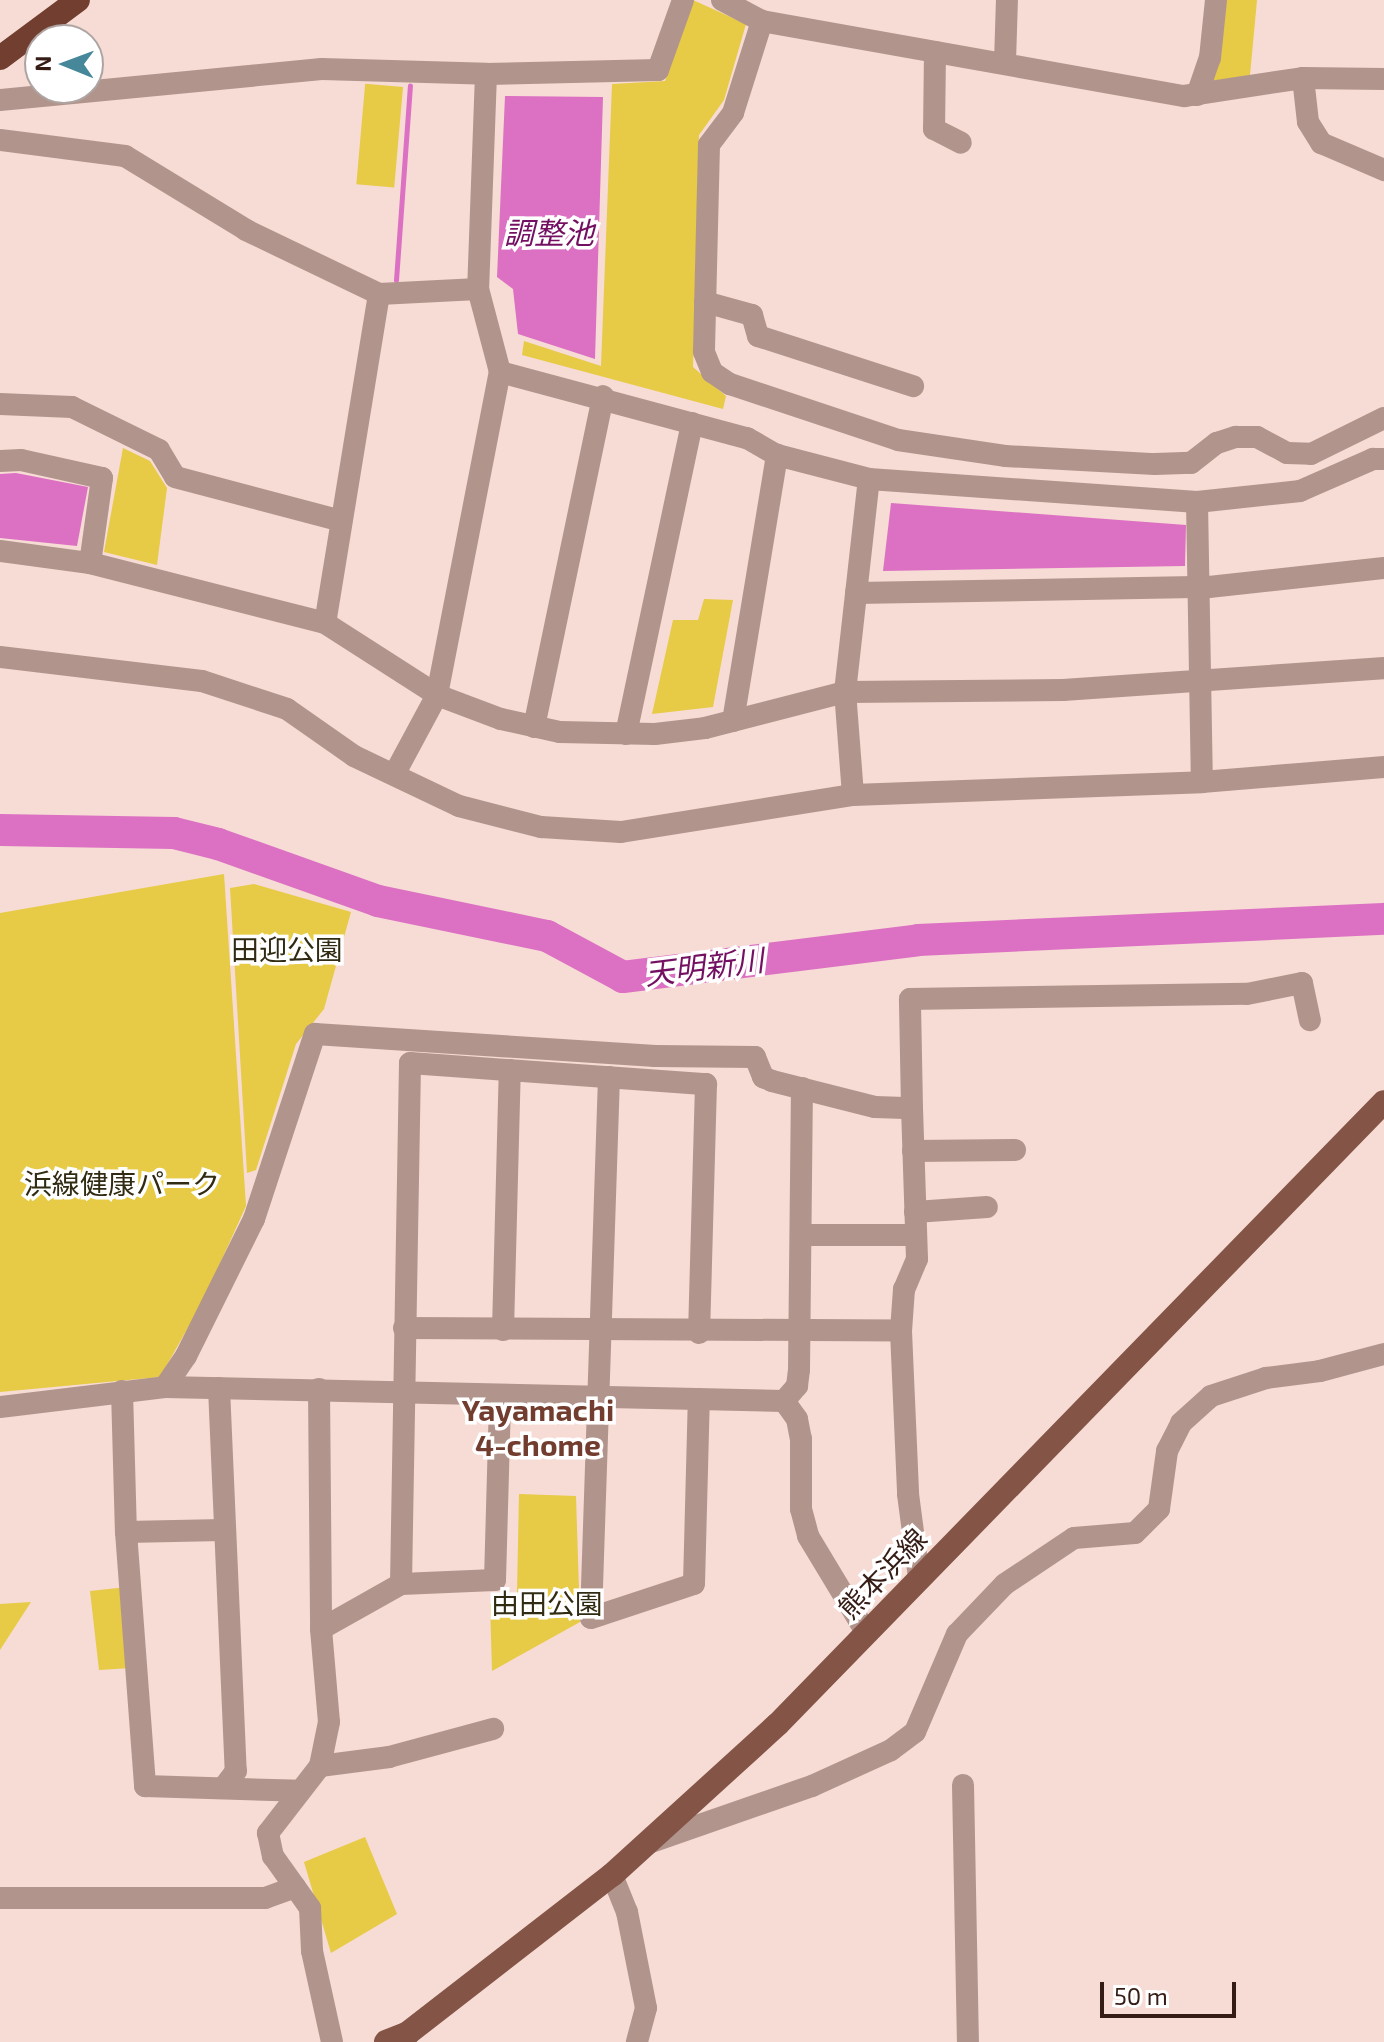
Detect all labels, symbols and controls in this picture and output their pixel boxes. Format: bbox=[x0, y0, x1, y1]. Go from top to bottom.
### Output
north arrow bbox=[24, 24, 104, 104]
text: N bbox=[29, 55, 55, 72]
water label: 調整池 bbox=[504, 214, 594, 250]
park label: 田迎公園 bbox=[231, 932, 343, 966]
water label: 天明新川 bbox=[642, 941, 766, 991]
park label: 浜線健康パーク bbox=[24, 1166, 220, 1200]
district label: Yayamachi 4-chome bbox=[462, 1391, 614, 1462]
street label: 熊本浜線 bbox=[831, 1521, 933, 1625]
park label: 由田公園 bbox=[491, 1586, 603, 1620]
scale bar bbox=[1104, 1966, 1240, 2016]
text: 50 m bbox=[1114, 1981, 1168, 2010]

